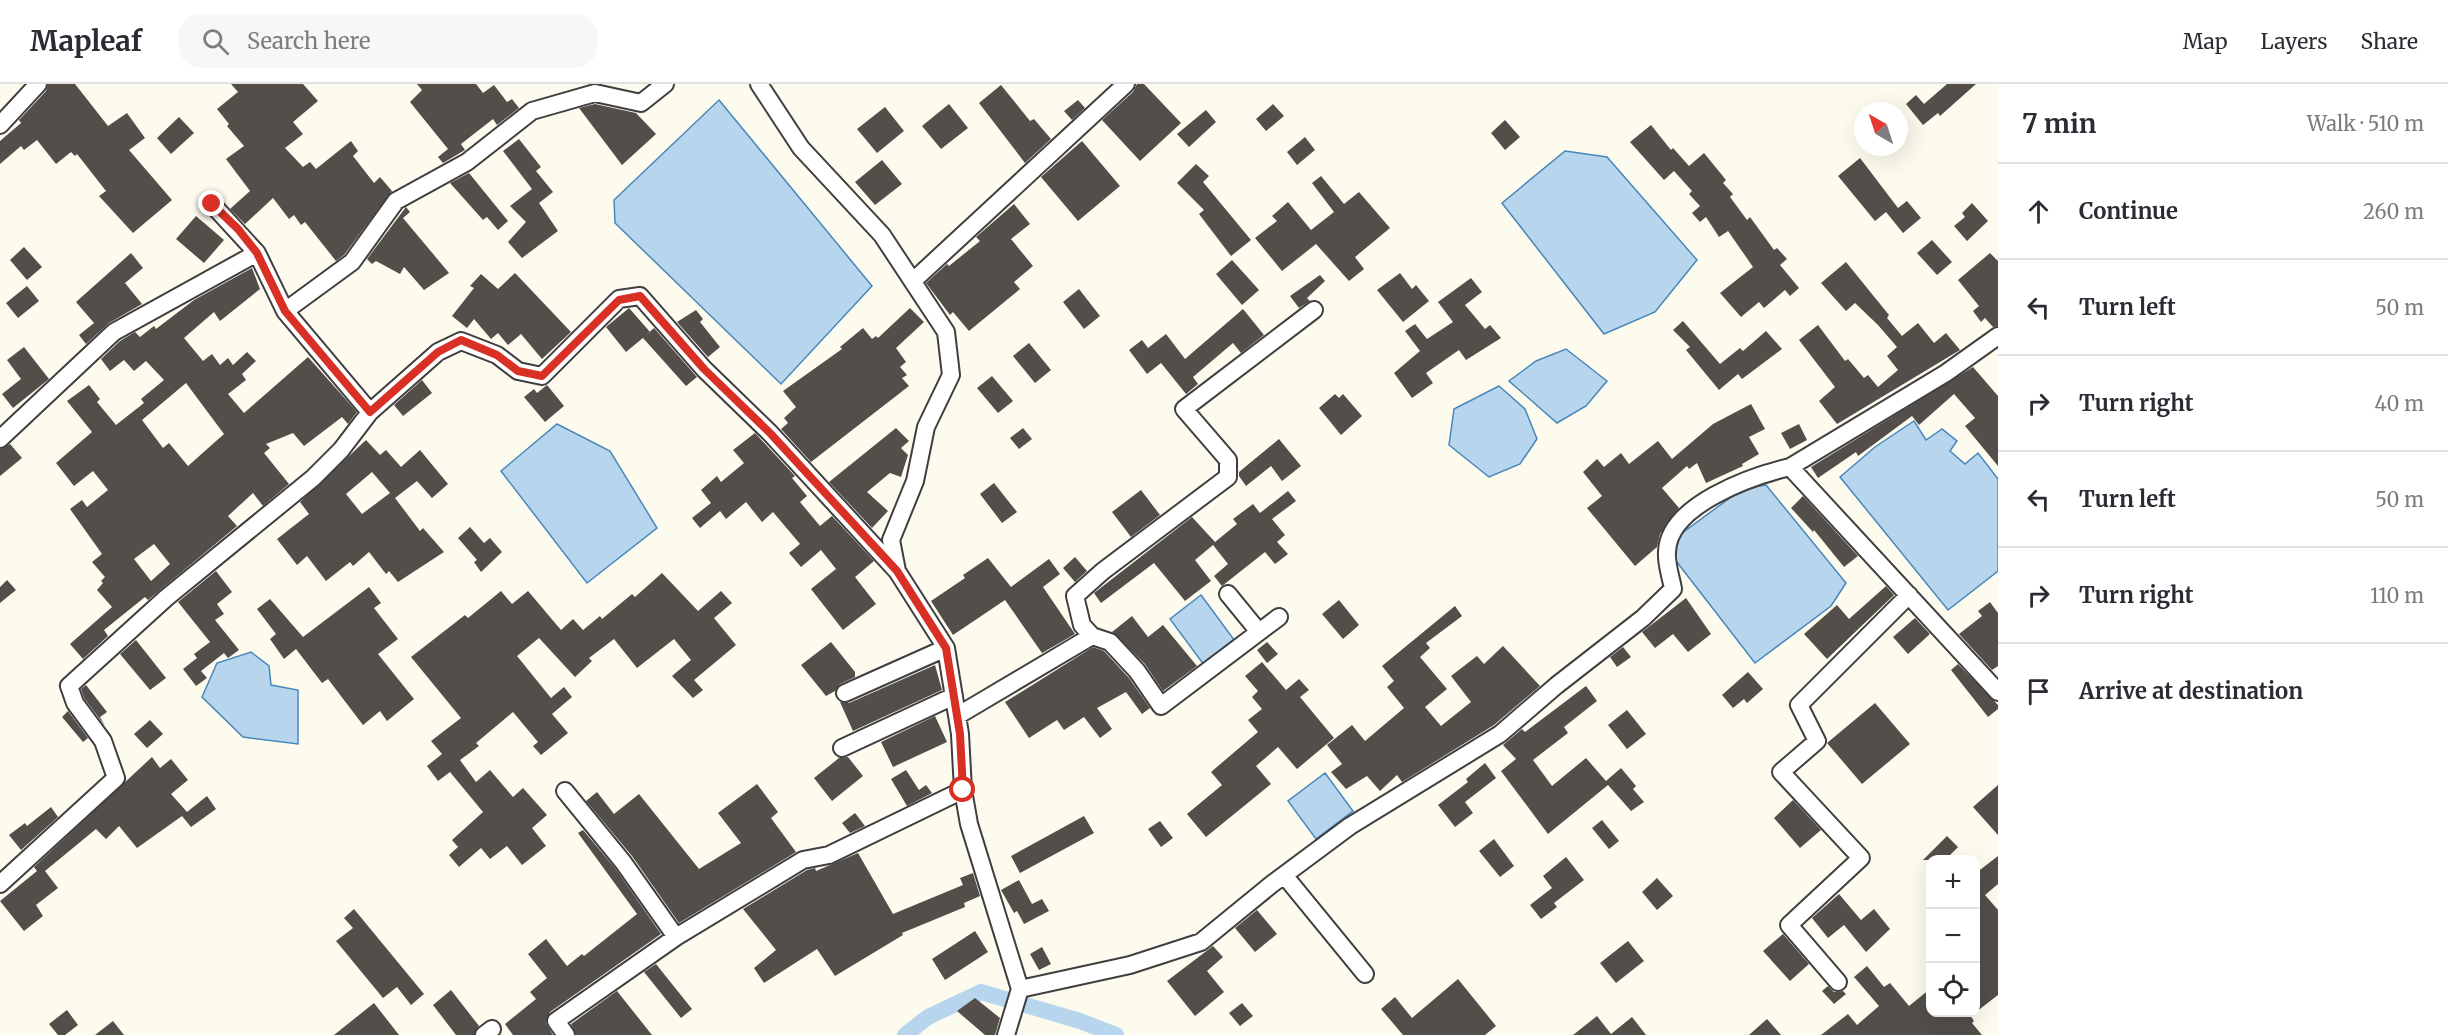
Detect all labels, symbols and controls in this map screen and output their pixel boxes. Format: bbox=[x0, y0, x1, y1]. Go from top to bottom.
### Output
search box bbox=[178, 14, 598, 68]
text: Mapleaf bbox=[30, 23, 142, 59]
icon: search bbox=[199, 25, 232, 58]
text: Search here bbox=[247, 27, 370, 55]
text: Map bbox=[2183, 28, 2228, 55]
text: Layers bbox=[2261, 28, 2328, 55]
text: Share bbox=[2361, 28, 2418, 55]
north arrow bbox=[1854, 102, 1908, 156]
text: 7 min bbox=[2022, 107, 2096, 140]
text: Walk · 510 m bbox=[2307, 111, 2424, 136]
route end bbox=[198, 190, 224, 216]
icon: ahead bbox=[2022, 195, 2055, 228]
text: Continue bbox=[2079, 197, 2178, 225]
text: 260 m bbox=[2363, 199, 2424, 224]
icon: left bbox=[2022, 291, 2055, 324]
text: Turn left bbox=[2079, 293, 2176, 321]
text: 50 m bbox=[2375, 295, 2424, 320]
icon: right bbox=[2022, 387, 2055, 420]
text: Turn right bbox=[2079, 389, 2193, 417]
text: 40 m bbox=[2374, 391, 2424, 416]
icon: left bbox=[2022, 483, 2055, 516]
text: Turn left bbox=[2079, 485, 2176, 513]
text: 50 m bbox=[2375, 487, 2424, 512]
icon: right bbox=[2022, 579, 2055, 612]
text: Turn right bbox=[2079, 581, 2193, 609]
text: 110 m bbox=[2370, 583, 2424, 608]
icon: arrive bbox=[2022, 675, 2055, 708]
text: Arrive at destination bbox=[2079, 677, 2303, 705]
route start bbox=[949, 776, 975, 802]
map controls bbox=[1926, 855, 1980, 1017]
button: + bbox=[1926, 855, 1980, 909]
button: − bbox=[1926, 909, 1980, 963]
button: locate bbox=[1926, 963, 1980, 1017]

